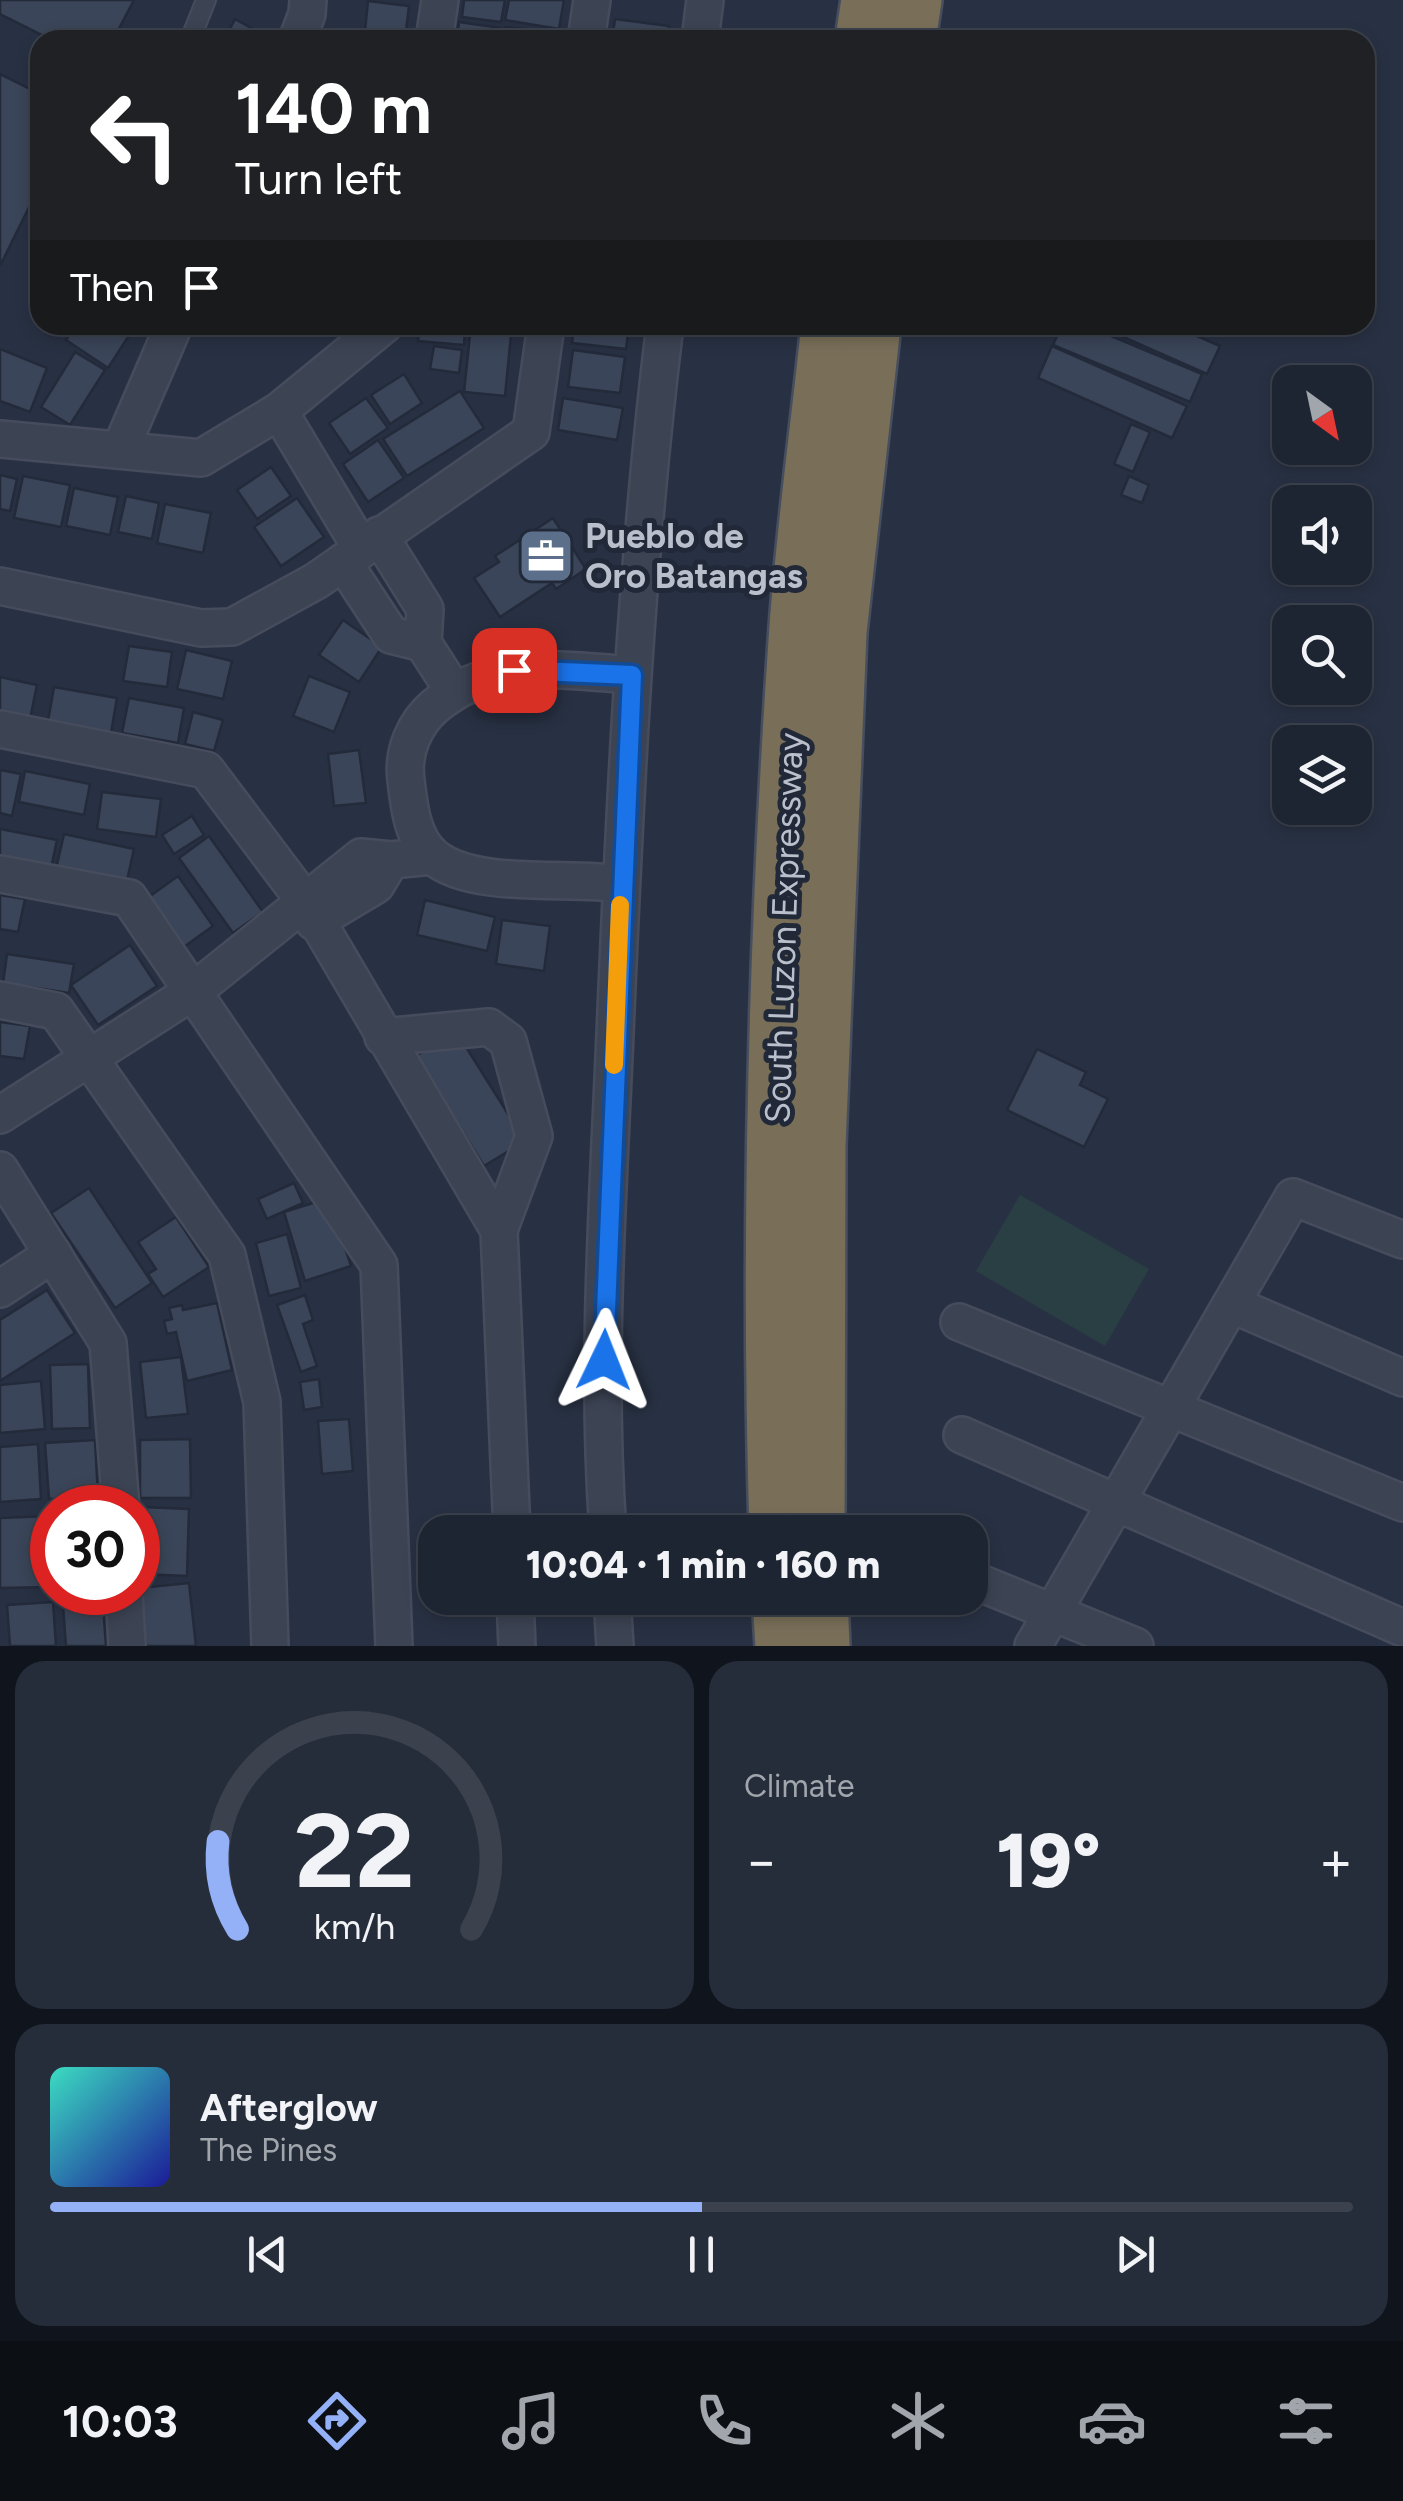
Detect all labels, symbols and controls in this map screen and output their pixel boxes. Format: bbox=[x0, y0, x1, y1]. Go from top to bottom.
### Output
text: 140 m bbox=[235, 66, 432, 151]
icon: left bbox=[70, 70, 200, 200]
text: Turn left bbox=[235, 151, 402, 205]
icon: arrive bbox=[174, 260, 229, 315]
text: Then bbox=[70, 265, 154, 311]
north arrow bbox=[1272, 365, 1372, 465]
map controls bbox=[1272, 365, 1372, 825]
button: sound bbox=[1272, 485, 1372, 585]
place label: Pueblo de Oro Batangas bbox=[585, 515, 803, 597]
office icon: Pueblo de Oro Batangas bbox=[516, 526, 576, 586]
button: search bbox=[1272, 605, 1372, 705]
pin bbox=[472, 628, 557, 713]
icon: arrive bbox=[487, 643, 542, 698]
button: layers bbox=[1272, 725, 1372, 825]
street label: South Luzon Expressway bbox=[756, 731, 812, 1124]
position arrow bbox=[552, 1308, 656, 1412]
speed limit sign: 30 bbox=[30, 1485, 160, 1615]
text: 10:04 · 1 min · 160 m bbox=[526, 1542, 880, 1588]
text: Climate bbox=[744, 1767, 855, 1805]
text: 22 bbox=[294, 1788, 415, 1913]
text: 19° bbox=[996, 1816, 1101, 1906]
text: − bbox=[744, 1828, 778, 1894]
text: + bbox=[1319, 1828, 1353, 1894]
text: km/h bbox=[314, 1905, 395, 1948]
text: Afterglow bbox=[200, 2085, 378, 2131]
text: The Pines bbox=[200, 2131, 337, 2169]
icon: previous bbox=[240, 2227, 295, 2282]
icon: pause bbox=[674, 2227, 729, 2282]
icon: next bbox=[1108, 2227, 1163, 2282]
icon: directions bbox=[302, 2386, 372, 2456]
icon: music bbox=[496, 2386, 566, 2456]
icon: phone bbox=[689, 2386, 759, 2456]
icon: climate bbox=[883, 2386, 953, 2456]
icon: car bbox=[1077, 2386, 1147, 2456]
icon: filters bbox=[1271, 2386, 1341, 2456]
text: 10:03 bbox=[62, 2394, 178, 2448]

